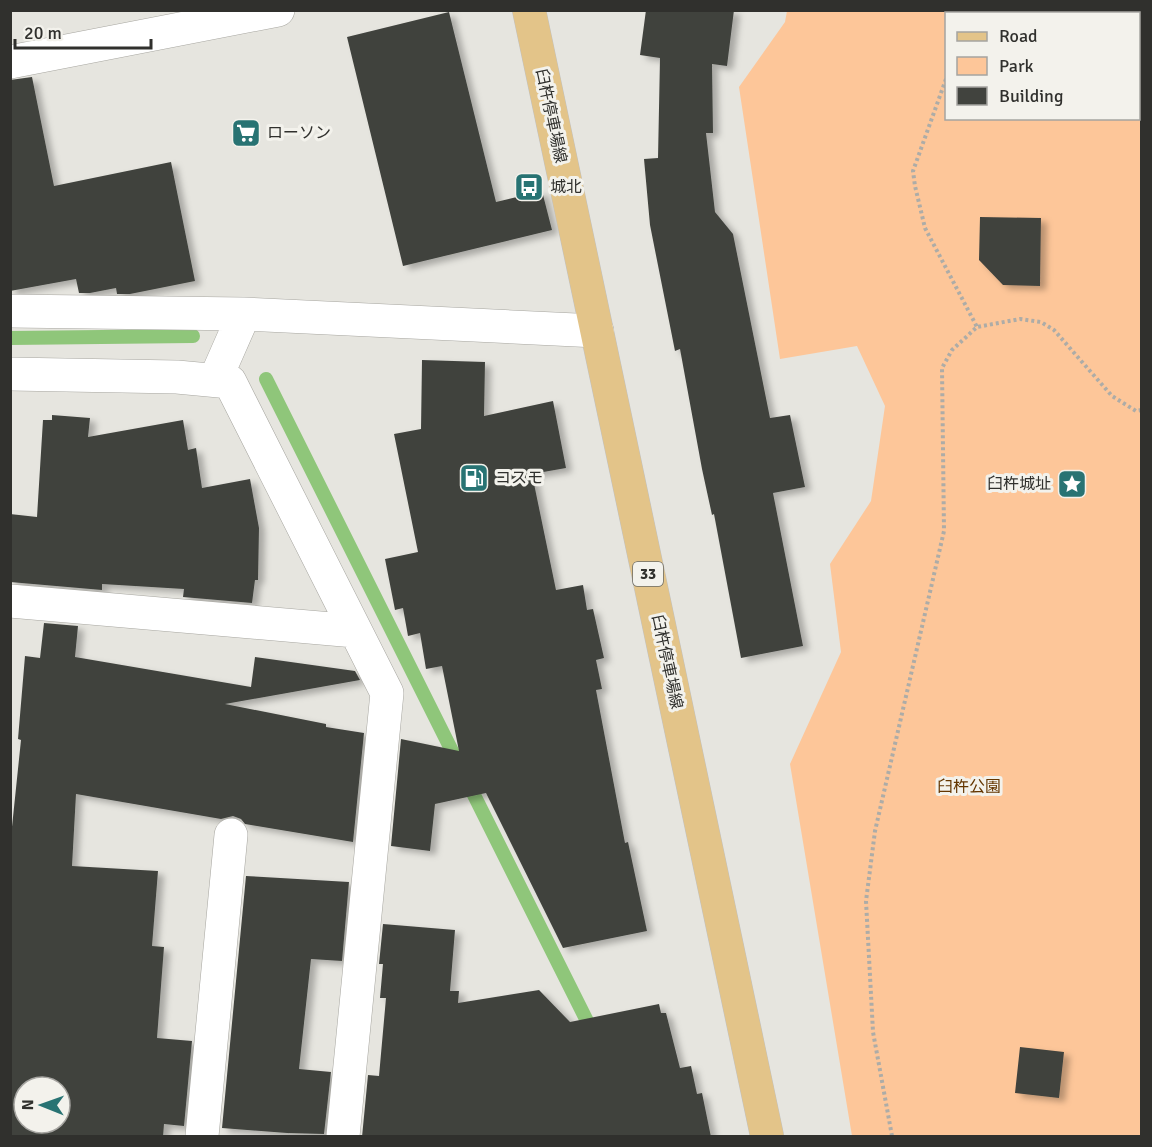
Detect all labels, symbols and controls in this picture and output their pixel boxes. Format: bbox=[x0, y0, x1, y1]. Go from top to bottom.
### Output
scale bar bbox=[15, 12, 152, 50]
legend bbox=[945, 12, 1140, 120]
text: 20 m bbox=[24, 22, 62, 44]
text: Road bbox=[999, 25, 1038, 47]
text: Park bbox=[999, 55, 1034, 77]
street label: 臼杵停車場線 bbox=[531, 67, 571, 165]
text: Building bbox=[999, 85, 1063, 107]
supermarket icon: ローソン bbox=[230, 117, 262, 149]
place label: ローソン bbox=[267, 123, 331, 143]
bus stop icon: 城北 bbox=[513, 171, 545, 203]
place label: 城北 bbox=[550, 177, 582, 197]
fuel station icon: コスモ bbox=[458, 462, 490, 494]
place label: コスモ bbox=[495, 468, 543, 488]
place icon: 臼杵城址 bbox=[1056, 468, 1088, 500]
place label: 臼杵城址 bbox=[987, 474, 1051, 494]
road number: 33 bbox=[633, 562, 663, 586]
street label: 臼杵停車場線 bbox=[647, 613, 687, 711]
park label: 臼杵公園 bbox=[937, 777, 1001, 797]
north arrow bbox=[12, 1075, 72, 1135]
text: N bbox=[18, 1099, 38, 1110]

